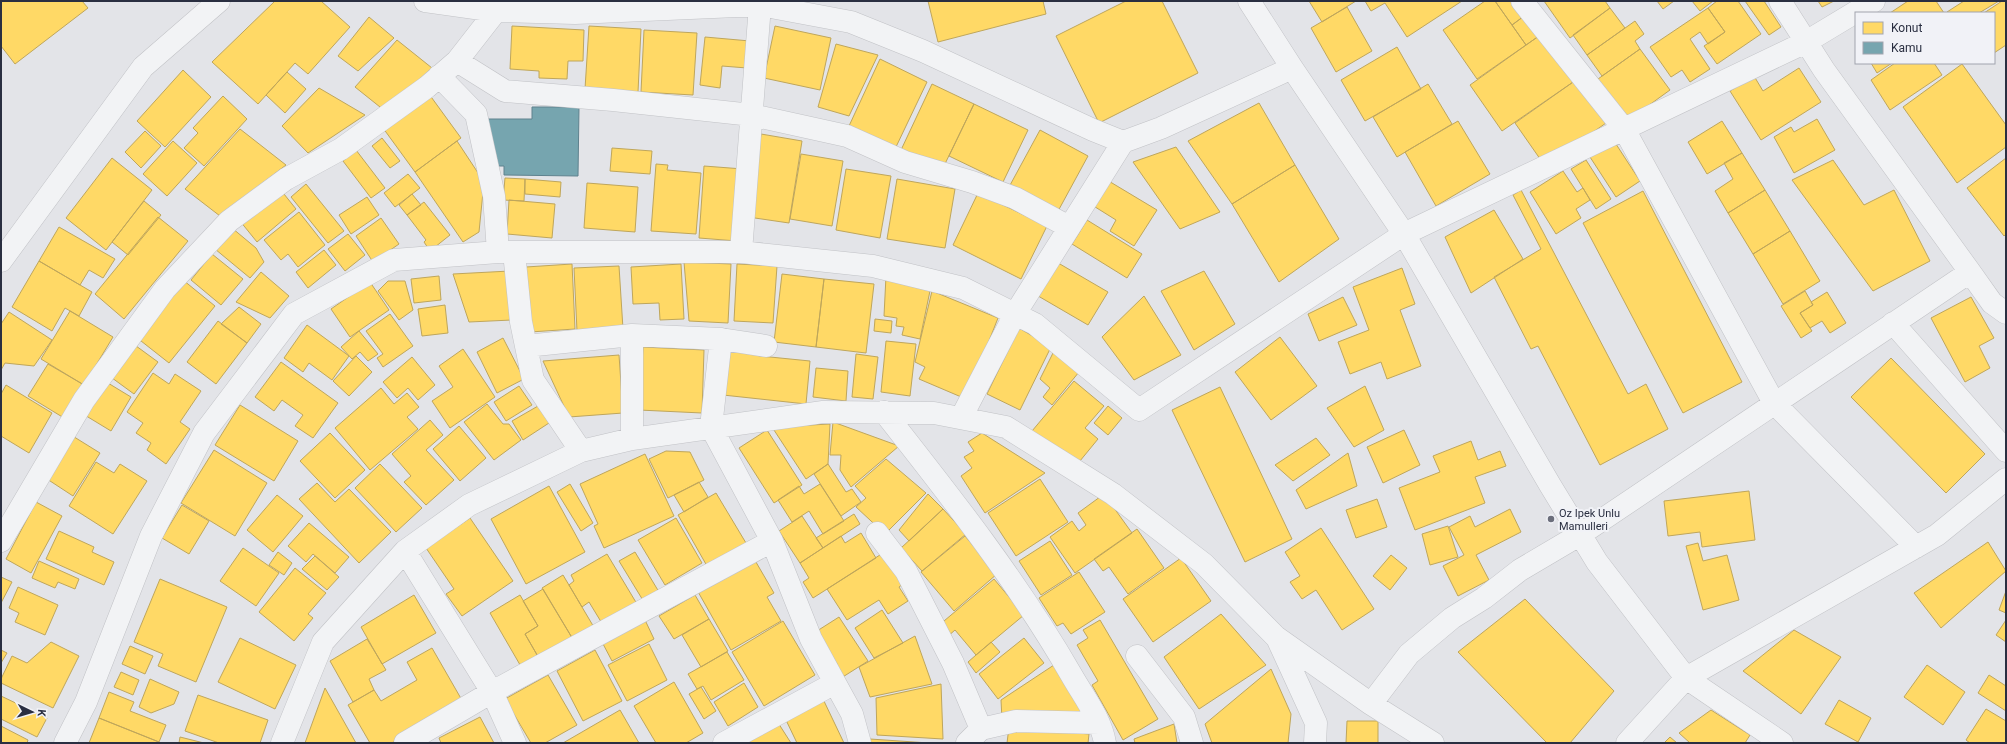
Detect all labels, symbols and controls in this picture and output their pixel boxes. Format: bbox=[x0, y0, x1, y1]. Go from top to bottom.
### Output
legend bbox=[1855, 12, 1995, 64]
text: Konut bbox=[1891, 21, 1922, 35]
text: Kamu bbox=[1891, 41, 1922, 55]
place label: Oz Ipek Unlu Mamulleri bbox=[1559, 507, 1620, 533]
marker: Oz Ipek Unlu Mamulleri bbox=[1546, 514, 1556, 524]
north arrow bbox=[12, 692, 52, 732]
text: K bbox=[35, 709, 48, 718]

